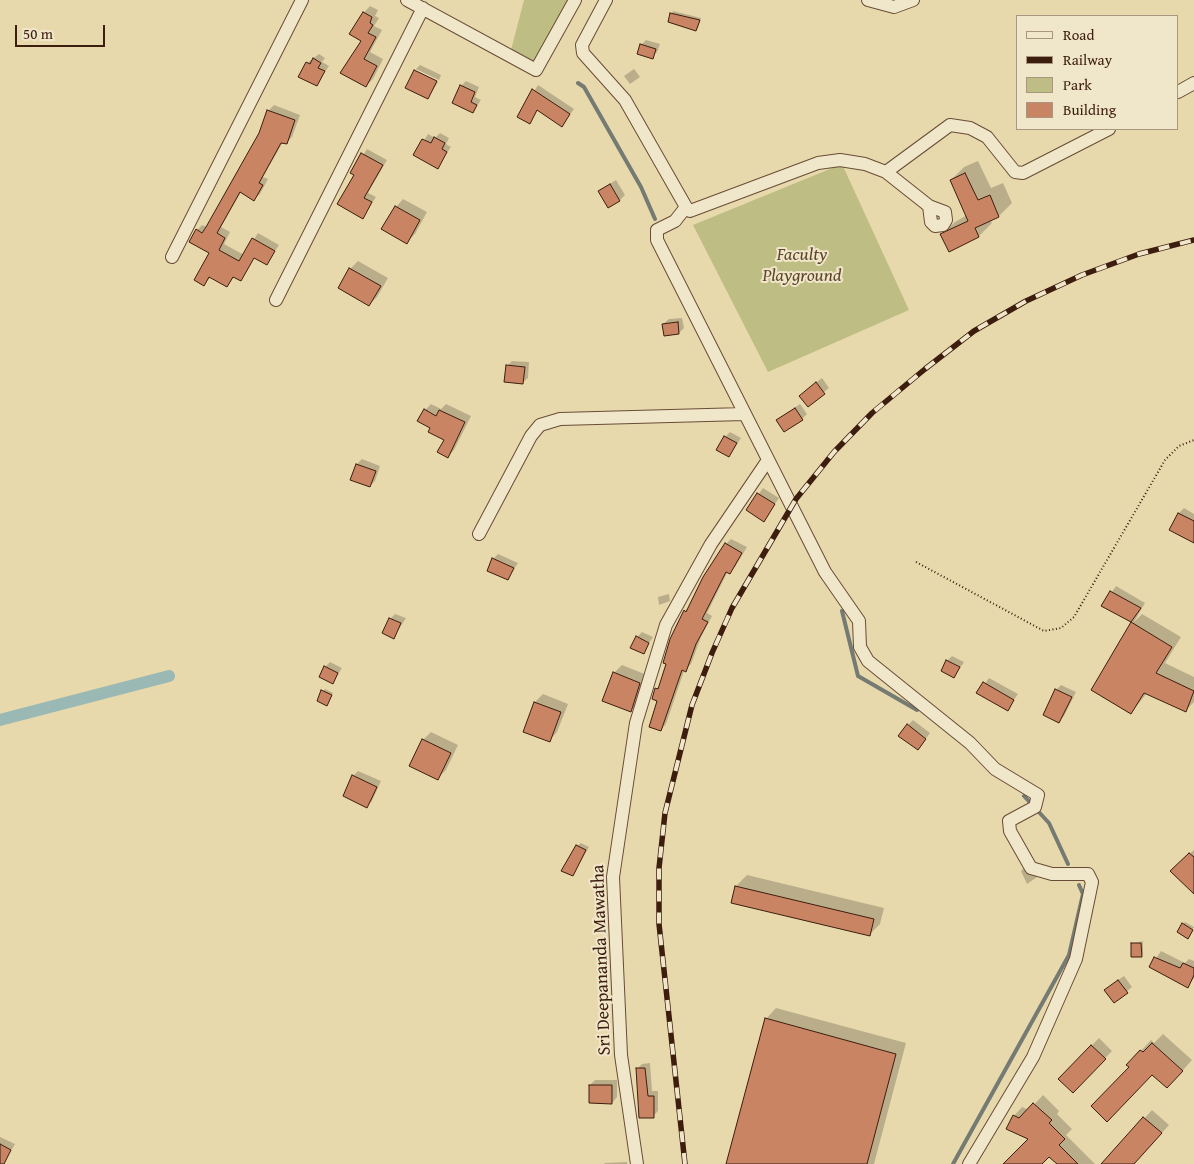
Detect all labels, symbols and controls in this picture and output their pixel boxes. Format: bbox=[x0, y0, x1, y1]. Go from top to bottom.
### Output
scale bar bbox=[18, 15, 108, 47]
legend bbox=[1016, 15, 1179, 130]
text: 50 m bbox=[23, 23, 53, 44]
text: Road bbox=[1063, 24, 1094, 45]
text: Railway bbox=[1063, 49, 1112, 70]
text: Park bbox=[1063, 74, 1092, 95]
text: Building bbox=[1063, 99, 1116, 120]
park label: Faculty Playground bbox=[762, 244, 842, 286]
street label: Sri Deepananda Mawatha bbox=[588, 864, 616, 1056]

